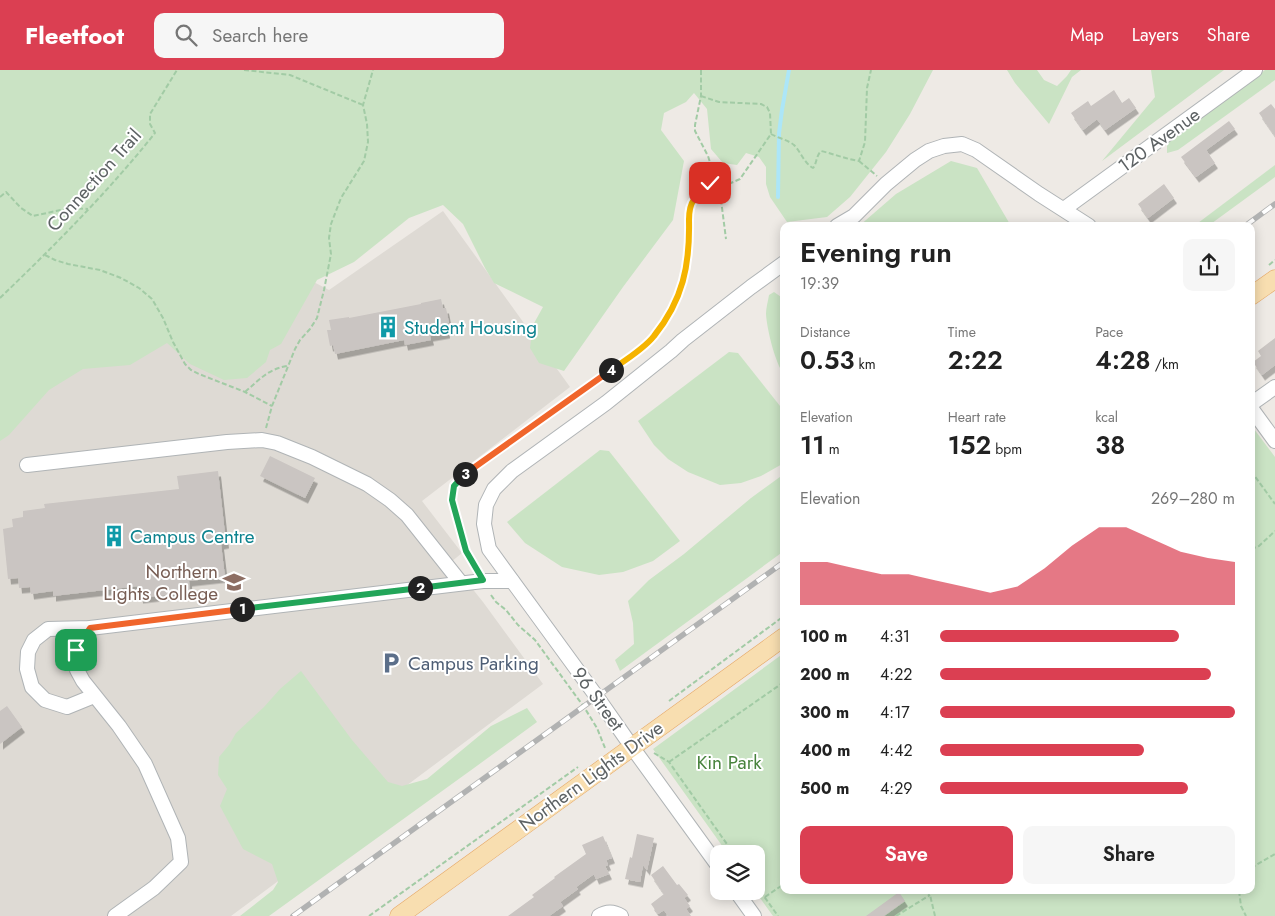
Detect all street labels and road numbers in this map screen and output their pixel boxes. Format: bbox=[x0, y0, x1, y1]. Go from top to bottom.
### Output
street label: 120 Avenue bbox=[1112, 101, 1206, 179]
street label: Connection Trail bbox=[40, 123, 148, 237]
street label: 96 Street bbox=[566, 662, 631, 737]
street label: Northern Lights Drive bbox=[513, 714, 669, 838]

